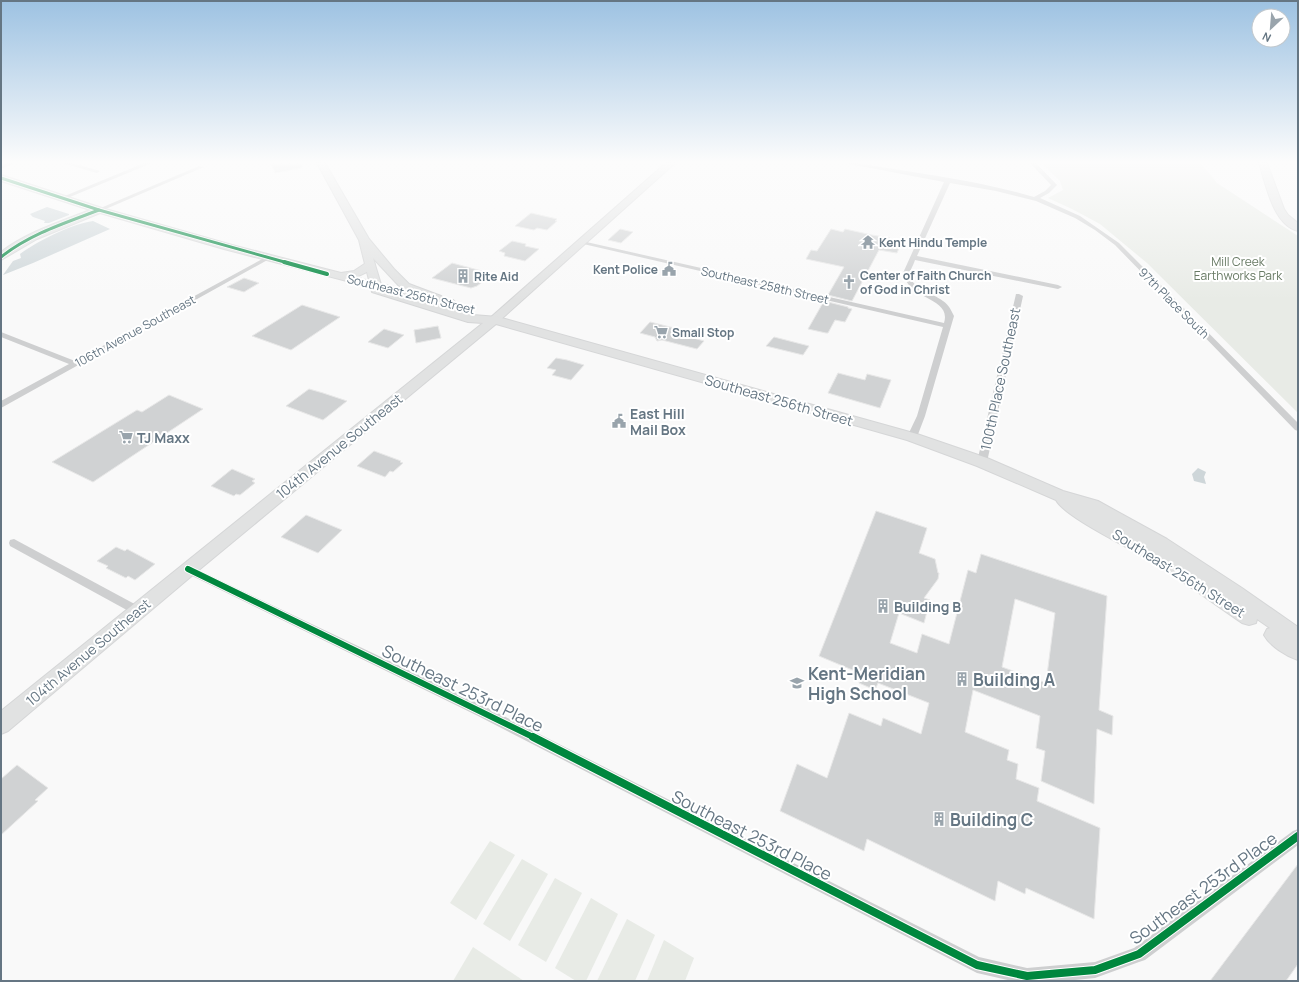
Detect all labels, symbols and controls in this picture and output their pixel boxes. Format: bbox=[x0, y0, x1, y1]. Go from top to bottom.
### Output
north arrow bbox=[1251, 8, 1291, 48]
text: N bbox=[1259, 29, 1273, 46]
temple icon: Kent Hindu Temple bbox=[860, 234, 876, 250]
place label: Kent Hindu Temple bbox=[879, 234, 987, 251]
park label: Mill Creek Earthworks Park bbox=[1194, 253, 1283, 284]
place label: Kent Police bbox=[593, 261, 658, 278]
public building icon: Kent Police bbox=[661, 261, 677, 277]
street label: Southeast 258th Street bbox=[699, 262, 831, 308]
street label: 97th Place South bbox=[1135, 264, 1213, 342]
place label: Center of Faith Church of God in Christ bbox=[860, 267, 991, 298]
building icon: Rite Aid bbox=[455, 268, 471, 284]
place label: Rite Aid bbox=[474, 268, 519, 285]
street label: Southeast 256th Street bbox=[345, 270, 477, 318]
church icon: Center of Faith Church of God in Christ bbox=[841, 274, 857, 290]
street label: 106th Avenue Southeast bbox=[72, 291, 199, 371]
street label: 100th Place Southeast bbox=[976, 306, 1024, 452]
supermarket icon: Small Stop bbox=[653, 324, 669, 340]
place label: Small Stop bbox=[672, 324, 734, 341]
street label: Southeast 256th Street bbox=[703, 370, 856, 430]
street label: 104th Avenue Southeast bbox=[272, 389, 407, 503]
place label: East Hill Mail Box bbox=[630, 404, 686, 439]
public building icon: East Hill Mail Box bbox=[611, 413, 627, 429]
place label: TJ Maxx bbox=[137, 428, 190, 447]
supermarket icon: TJ Maxx bbox=[118, 429, 134, 445]
street label: Southeast 256th Street bbox=[1109, 524, 1249, 622]
street label: 104th Avenue Southeast bbox=[22, 594, 155, 710]
place label: Building B bbox=[894, 597, 961, 616]
building icon: Building B bbox=[875, 598, 891, 614]
street label: Southeast 253rd Place bbox=[378, 639, 548, 737]
place label: Kent-Meridian High School bbox=[808, 662, 925, 705]
place label: Building A bbox=[973, 668, 1056, 691]
building icon: Building A bbox=[954, 671, 970, 687]
school or university icon: Kent-Meridian High School bbox=[789, 675, 805, 691]
street label: Southeast 253rd Place bbox=[668, 785, 836, 885]
place label: Building C bbox=[950, 808, 1033, 831]
building icon: Building C bbox=[931, 811, 947, 827]
street label: Southeast 253rd Place bbox=[1125, 827, 1281, 949]

